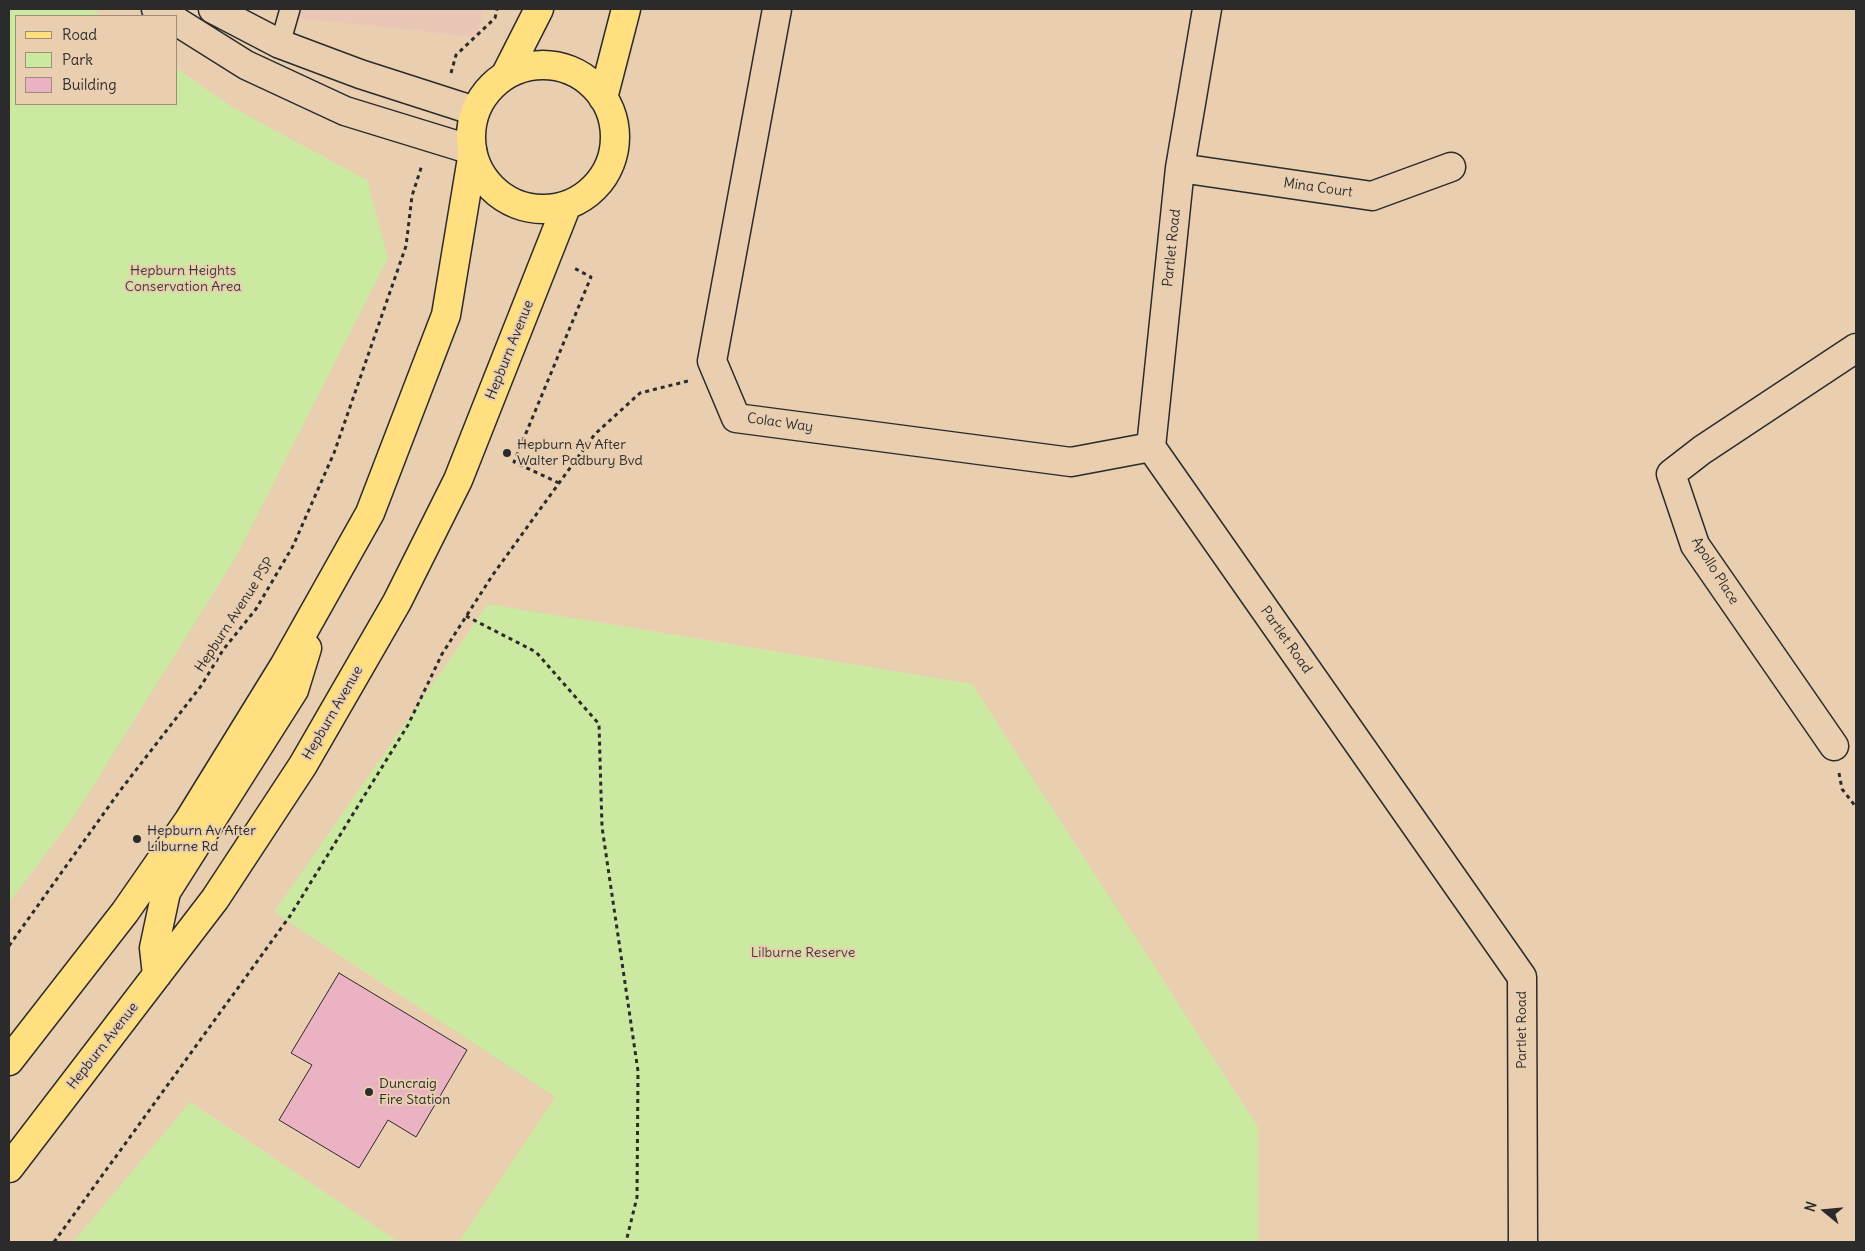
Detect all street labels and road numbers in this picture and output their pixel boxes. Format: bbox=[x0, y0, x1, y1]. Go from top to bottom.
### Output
street label: Mina Court bbox=[1282, 175, 1354, 201]
street label: Partlet Road bbox=[1160, 208, 1184, 288]
street label: Hepburn Avenue bbox=[482, 298, 538, 402]
street label: Colac Way bbox=[746, 410, 814, 436]
street label: Apollo Place bbox=[1688, 534, 1742, 608]
street label: Hepburn Avenue PSP bbox=[192, 554, 278, 676]
street label: Partlet Road bbox=[1257, 603, 1315, 677]
street label: Hepburn Avenue bbox=[299, 663, 367, 763]
street label: Partlet Road bbox=[1514, 991, 1530, 1069]
street label: Hepburn Avenue bbox=[64, 999, 142, 1093]

